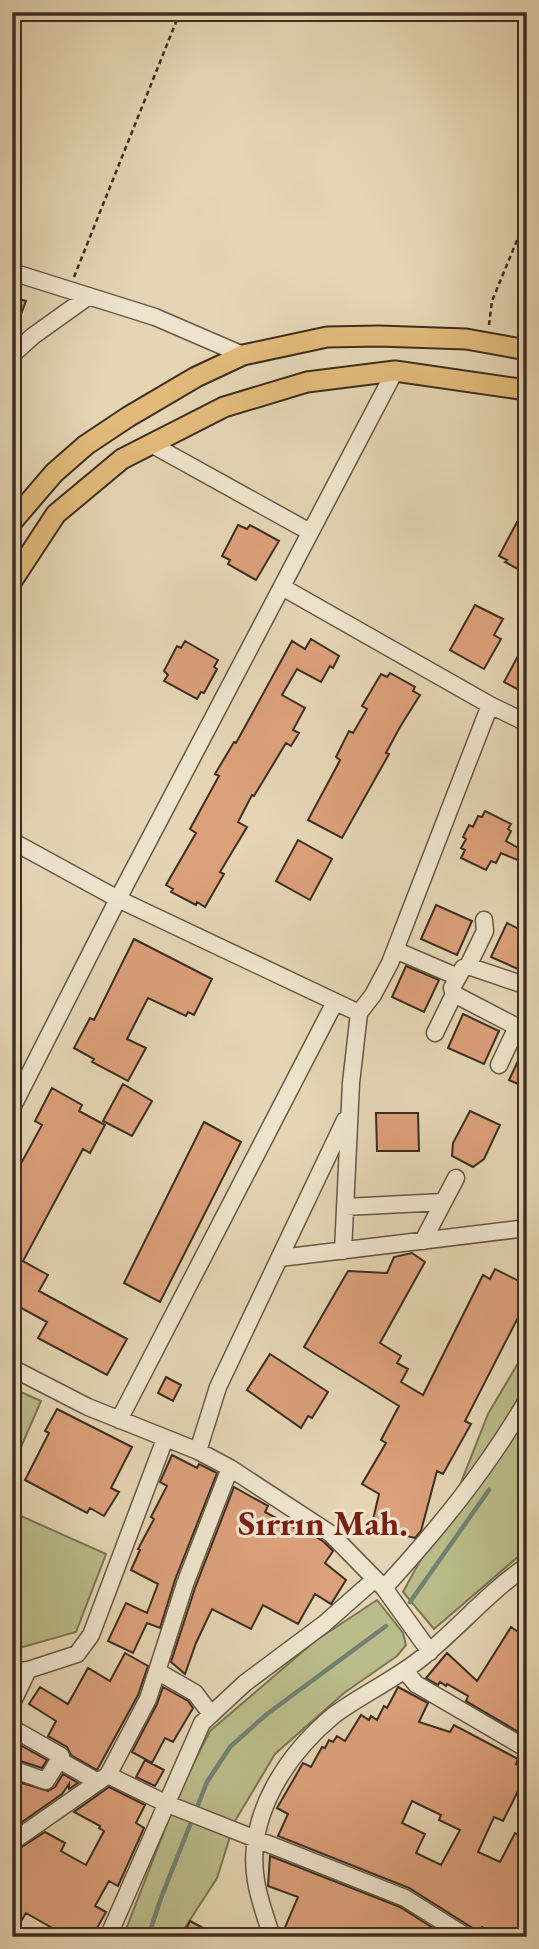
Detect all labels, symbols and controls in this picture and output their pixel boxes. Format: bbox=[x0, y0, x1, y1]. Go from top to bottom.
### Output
district label: Sırrın Mah. bbox=[238, 1500, 408, 1545]

